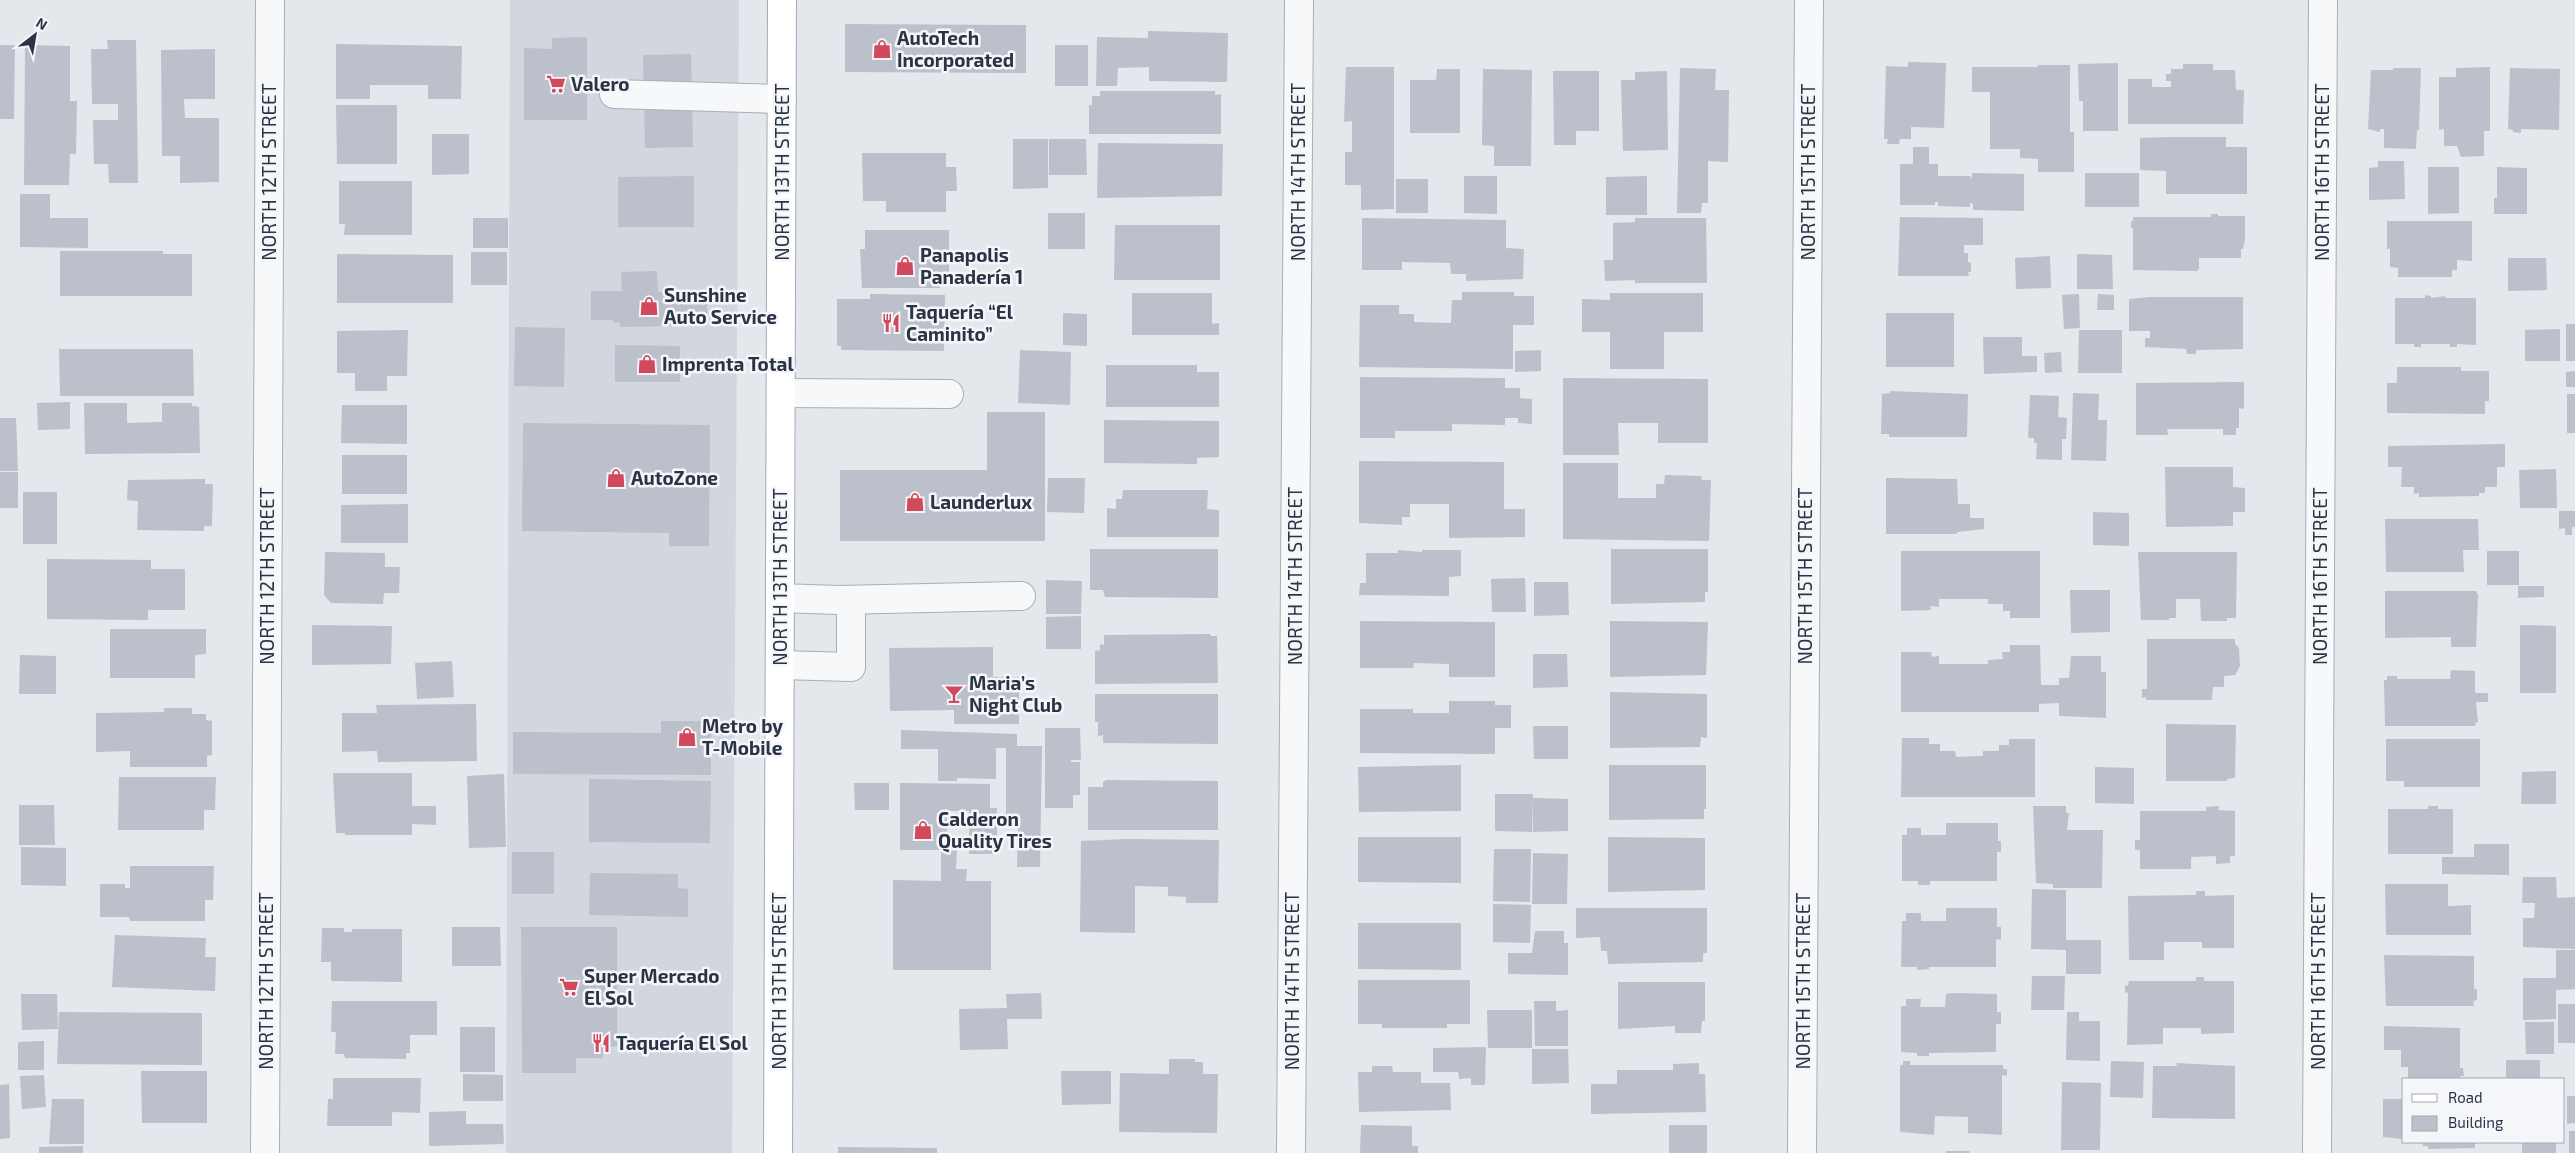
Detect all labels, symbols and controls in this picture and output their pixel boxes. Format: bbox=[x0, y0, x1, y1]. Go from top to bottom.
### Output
north arrow bbox=[10, 10, 60, 60]
text: N bbox=[33, 14, 51, 33]
place label: AutoTech Incorporated bbox=[897, 26, 1014, 71]
shop icon: AutoTech Incorporated bbox=[871, 38, 893, 60]
place label: Valero bbox=[571, 72, 630, 95]
supermarket icon: Valero bbox=[545, 73, 567, 95]
street label: NORTH 12TH STREET bbox=[257, 83, 280, 261]
street label: NORTH 13TH STREET bbox=[770, 83, 793, 261]
street label: NORTH 14TH STREET bbox=[1286, 83, 1309, 261]
street label: NORTH 15TH STREET bbox=[1796, 83, 1819, 261]
street label: NORTH 16TH STREET bbox=[2310, 83, 2333, 261]
place label: Panapolis Panadería 1 bbox=[920, 243, 1023, 288]
shop icon: Panapolis Panadería 1 bbox=[894, 255, 916, 277]
place label: Sunshine Auto Service bbox=[664, 283, 777, 328]
shop icon: Sunshine Auto Service bbox=[638, 295, 660, 317]
place label: Taquería “El Caminito” bbox=[906, 300, 1014, 345]
restaurant icon: Taquería “El Caminito” bbox=[880, 312, 902, 334]
place label: Imprenta Total bbox=[662, 352, 794, 375]
shop icon: Imprenta Total bbox=[636, 353, 658, 375]
place label: AutoZone bbox=[631, 466, 718, 489]
shop icon: AutoZone bbox=[605, 467, 627, 489]
street label: NORTH 12TH STREET bbox=[255, 487, 278, 665]
street label: NORTH 14TH STREET bbox=[1283, 487, 1306, 665]
street label: NORTH 15TH STREET bbox=[1793, 487, 1816, 665]
street label: NORTH 16TH STREET bbox=[2308, 487, 2331, 665]
street label: NORTH 13TH STREET bbox=[768, 488, 791, 666]
place label: Launderlux bbox=[930, 490, 1032, 513]
shop icon: Launderlux bbox=[904, 491, 926, 513]
place label: Maria’s Night Club bbox=[969, 671, 1062, 716]
bar icon: Maria’s Night Club bbox=[943, 683, 965, 705]
place label: Metro by T-Mobile bbox=[702, 714, 783, 759]
shop icon: Metro by T-Mobile bbox=[676, 726, 698, 748]
place label: Calderon Quality Tires bbox=[938, 807, 1052, 853]
shop icon: Calderon Quality Tires bbox=[912, 819, 934, 841]
street label: NORTH 12TH STREET bbox=[254, 892, 277, 1070]
street label: NORTH 13TH STREET bbox=[767, 892, 790, 1070]
street label: NORTH 14TH STREET bbox=[1280, 892, 1303, 1070]
street label: NORTH 15TH STREET bbox=[1791, 892, 1814, 1070]
street label: NORTH 16TH STREET bbox=[2306, 892, 2329, 1070]
place label: Super Mercado El Sol bbox=[584, 964, 719, 1009]
supermarket icon: Super Mercado El Sol bbox=[558, 976, 580, 998]
place label: Taquería El Sol bbox=[616, 1031, 748, 1054]
restaurant icon: Taquería El Sol bbox=[590, 1032, 612, 1054]
legend bbox=[2402, 1078, 2565, 1143]
text: Road bbox=[2448, 1088, 2483, 1106]
text: Building bbox=[2448, 1113, 2504, 1131]

